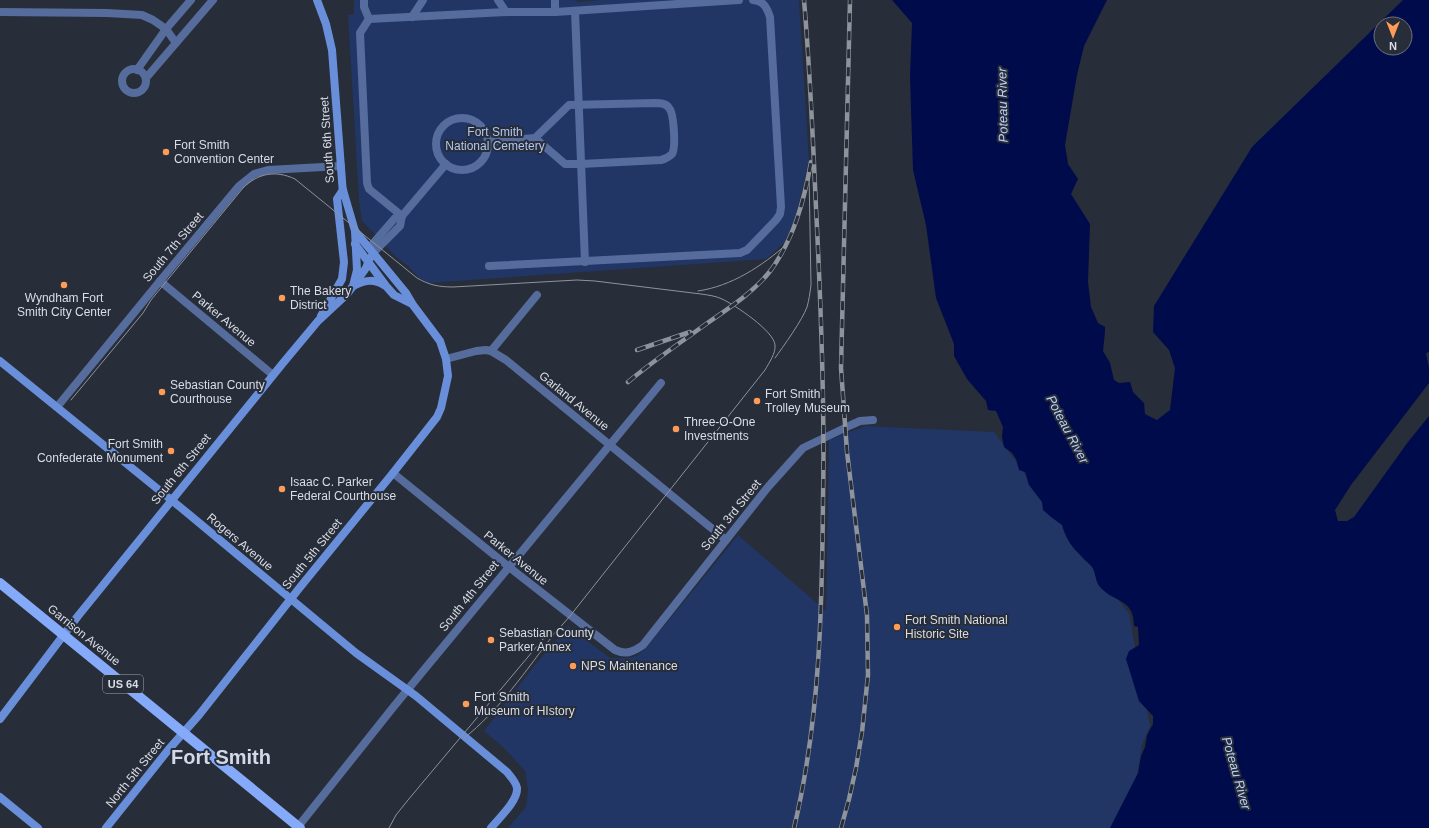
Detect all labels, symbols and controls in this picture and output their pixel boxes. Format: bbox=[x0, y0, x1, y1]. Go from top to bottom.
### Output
north arrow bbox=[1373, 16, 1413, 56]
text: N bbox=[1389, 40, 1397, 52]
water label: Poteau River bbox=[994, 67, 1011, 143]
street label: South 6th Street bbox=[317, 96, 337, 184]
park label: Fort Smith National Cemetery bbox=[445, 125, 545, 153]
place label: Fort Smith Convention Center bbox=[174, 138, 274, 166]
marker: Fort Smith Convention Center bbox=[161, 147, 171, 157]
street label: South 7th Street bbox=[140, 209, 207, 285]
marker: Wyndham Fort Smith City Center bbox=[59, 280, 69, 290]
place label: The Bakery District bbox=[290, 284, 351, 312]
street label: Parker Avenue bbox=[189, 288, 259, 350]
place label: Wyndham Fort Smith City Center bbox=[17, 291, 111, 319]
marker: The Bakery District bbox=[277, 293, 287, 303]
street label: Garland Avenue bbox=[536, 369, 612, 434]
place label: Sebastian County Courthouse bbox=[170, 378, 265, 406]
marker: Sebastian County Courthouse bbox=[157, 387, 167, 397]
place label: Fort Smith Trolley Museum bbox=[765, 387, 850, 415]
water label: Poteau River bbox=[1043, 393, 1092, 467]
marker: Fort Smith Trolley Museum bbox=[752, 396, 762, 406]
place label: Three-O-One Investments bbox=[684, 415, 756, 443]
marker: Three-O-One Investments bbox=[671, 424, 681, 434]
street label: South 6th Street bbox=[148, 430, 214, 507]
place label: Fort Smith Confederate Monument bbox=[37, 437, 164, 465]
marker: Fort Smith Confederate Monument bbox=[166, 446, 176, 456]
place label: Isaac C. Parker Federal Courthouse bbox=[290, 475, 396, 503]
street label: South 3rd Street bbox=[698, 476, 764, 553]
marker: Isaac C. Parker Federal Courthouse bbox=[277, 484, 287, 494]
street label: Rogers Avenue bbox=[204, 510, 276, 574]
street label: South 5th Street bbox=[279, 515, 345, 592]
street label: Parker Avenue bbox=[481, 528, 551, 588]
street label: South 4th Street bbox=[436, 557, 502, 634]
street label: Garrison Avenue bbox=[45, 602, 123, 669]
place label: Fort Smith National Historic Site bbox=[905, 613, 1008, 641]
marker: Fort Smith National Historic Site bbox=[892, 622, 902, 632]
place label: Sebastian County Parker Annex bbox=[499, 626, 594, 654]
marker: Sebastian County Parker Annex bbox=[486, 635, 496, 645]
place label: NPS Maintenance bbox=[581, 659, 678, 673]
marker: NPS Maintenance bbox=[568, 661, 578, 671]
road number: US 64 bbox=[103, 675, 143, 693]
place label: Fort Smith Museum of HIstory bbox=[474, 690, 575, 718]
marker: Fort Smith Museum of HIstory bbox=[461, 699, 471, 709]
street label: North 5th Street bbox=[103, 735, 168, 810]
water label: Poteau River bbox=[1219, 735, 1254, 812]
district label: Fort Smith bbox=[171, 746, 271, 768]

